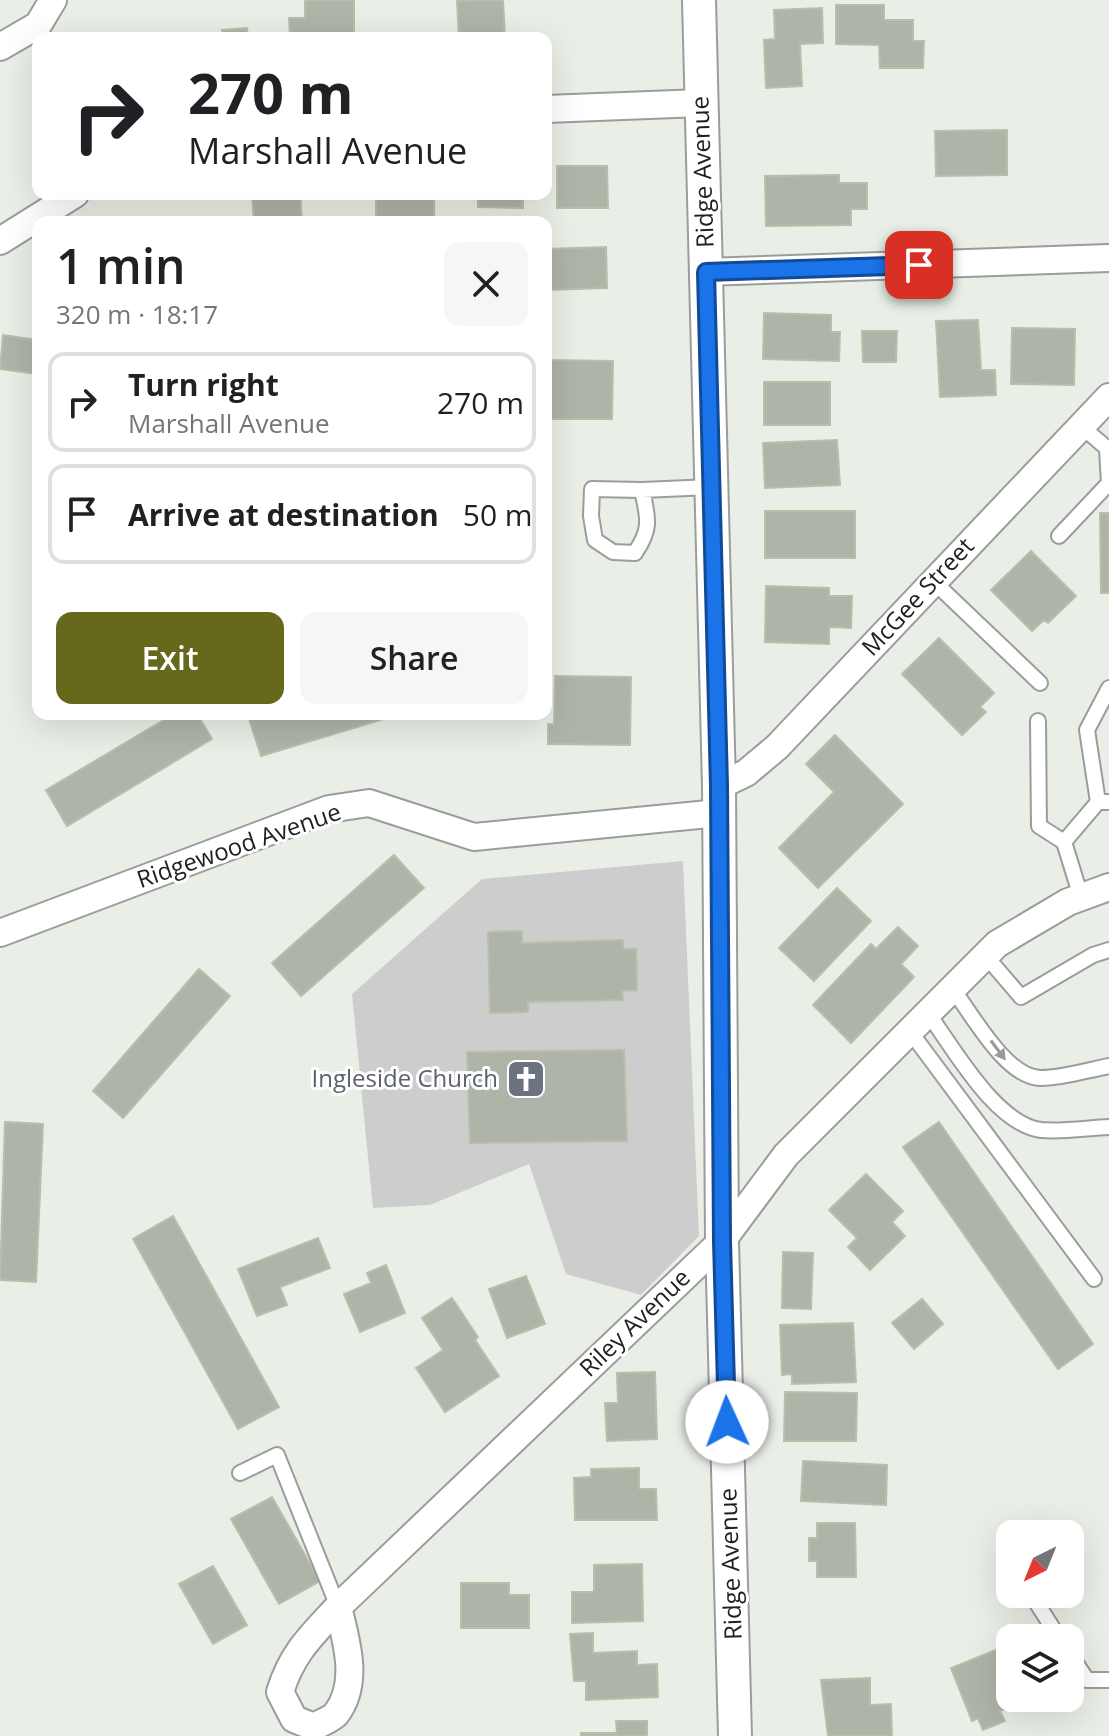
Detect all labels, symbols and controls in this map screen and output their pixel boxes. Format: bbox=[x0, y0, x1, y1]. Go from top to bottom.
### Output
text: 270 m bbox=[188, 54, 354, 130]
icon: right bbox=[56, 64, 160, 168]
street label: Ridge Avenue bbox=[682, 96, 721, 249]
text: Marshall Avenue bbox=[188, 126, 467, 175]
pin bbox=[885, 231, 953, 299]
text: 1 min bbox=[56, 233, 186, 298]
button: close bbox=[444, 242, 528, 326]
icon: arrive bbox=[897, 243, 941, 287]
text: 320 m · 18:17 bbox=[56, 296, 218, 332]
text: Turn right bbox=[128, 364, 279, 405]
icon: right bbox=[60, 380, 104, 424]
text: 270 m bbox=[437, 382, 524, 423]
text: Marshall Avenue bbox=[128, 405, 330, 441]
icon: arrive bbox=[60, 492, 104, 536]
text: Arrive at destination bbox=[128, 494, 439, 535]
text: 50 m bbox=[463, 494, 533, 535]
street label: McGee Street bbox=[853, 530, 980, 662]
button: Exit bbox=[56, 612, 284, 704]
button: Share bbox=[300, 612, 528, 704]
street label: Ridgewood Avenue bbox=[132, 794, 345, 895]
one-way arrow bbox=[990, 1040, 1006, 1061]
church icon: Ingleside Church bbox=[505, 1058, 547, 1100]
place label: Ingleside Church bbox=[312, 1061, 498, 1094]
street label: Riley Avenue bbox=[571, 1261, 697, 1383]
position arrow bbox=[685, 1380, 769, 1464]
street label: Ridge Avenue bbox=[710, 1488, 749, 1641]
north arrow bbox=[996, 1520, 1084, 1608]
map controls bbox=[996, 1520, 1084, 1712]
button: layers bbox=[996, 1624, 1084, 1712]

